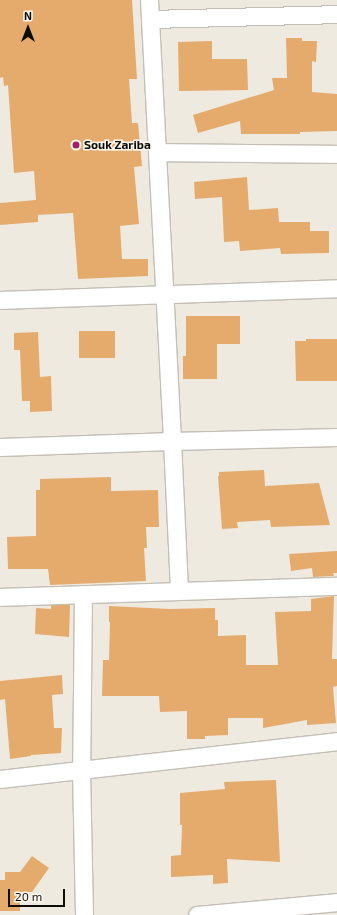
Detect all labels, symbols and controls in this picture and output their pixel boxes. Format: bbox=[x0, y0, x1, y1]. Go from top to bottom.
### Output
north arrow bbox=[8, 8, 48, 48]
text: N bbox=[24, 9, 32, 22]
place label: Souk Zariba bbox=[84, 138, 151, 152]
marker: Souk Zariba bbox=[71, 140, 81, 150]
scale bar bbox=[10, 881, 67, 907]
text: 20 m bbox=[15, 889, 42, 903]

